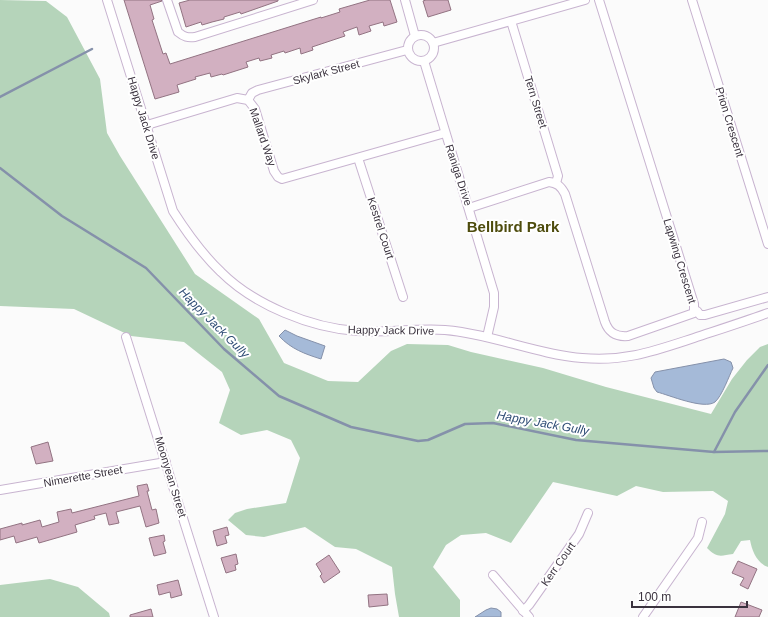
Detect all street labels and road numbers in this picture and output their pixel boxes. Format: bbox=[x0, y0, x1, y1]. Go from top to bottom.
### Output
street label: Skylark Street bbox=[291, 57, 361, 87]
street label: Happy Jack Drive bbox=[126, 75, 162, 161]
street label: Tern Street bbox=[522, 75, 550, 129]
street label: Prion Crescent bbox=[714, 85, 746, 159]
street label: Mallard Way bbox=[247, 106, 279, 168]
street label: Raniga Drive bbox=[443, 143, 475, 207]
street label: Kestrel Court bbox=[365, 196, 397, 260]
street label: Lapwing Crescent bbox=[661, 217, 699, 305]
street label: Happy Jack Drive bbox=[348, 323, 434, 337]
street label: Moonyean Street bbox=[153, 435, 189, 519]
street label: Nimerette Street bbox=[43, 463, 123, 489]
street label: Kerr Court bbox=[539, 540, 577, 588]

